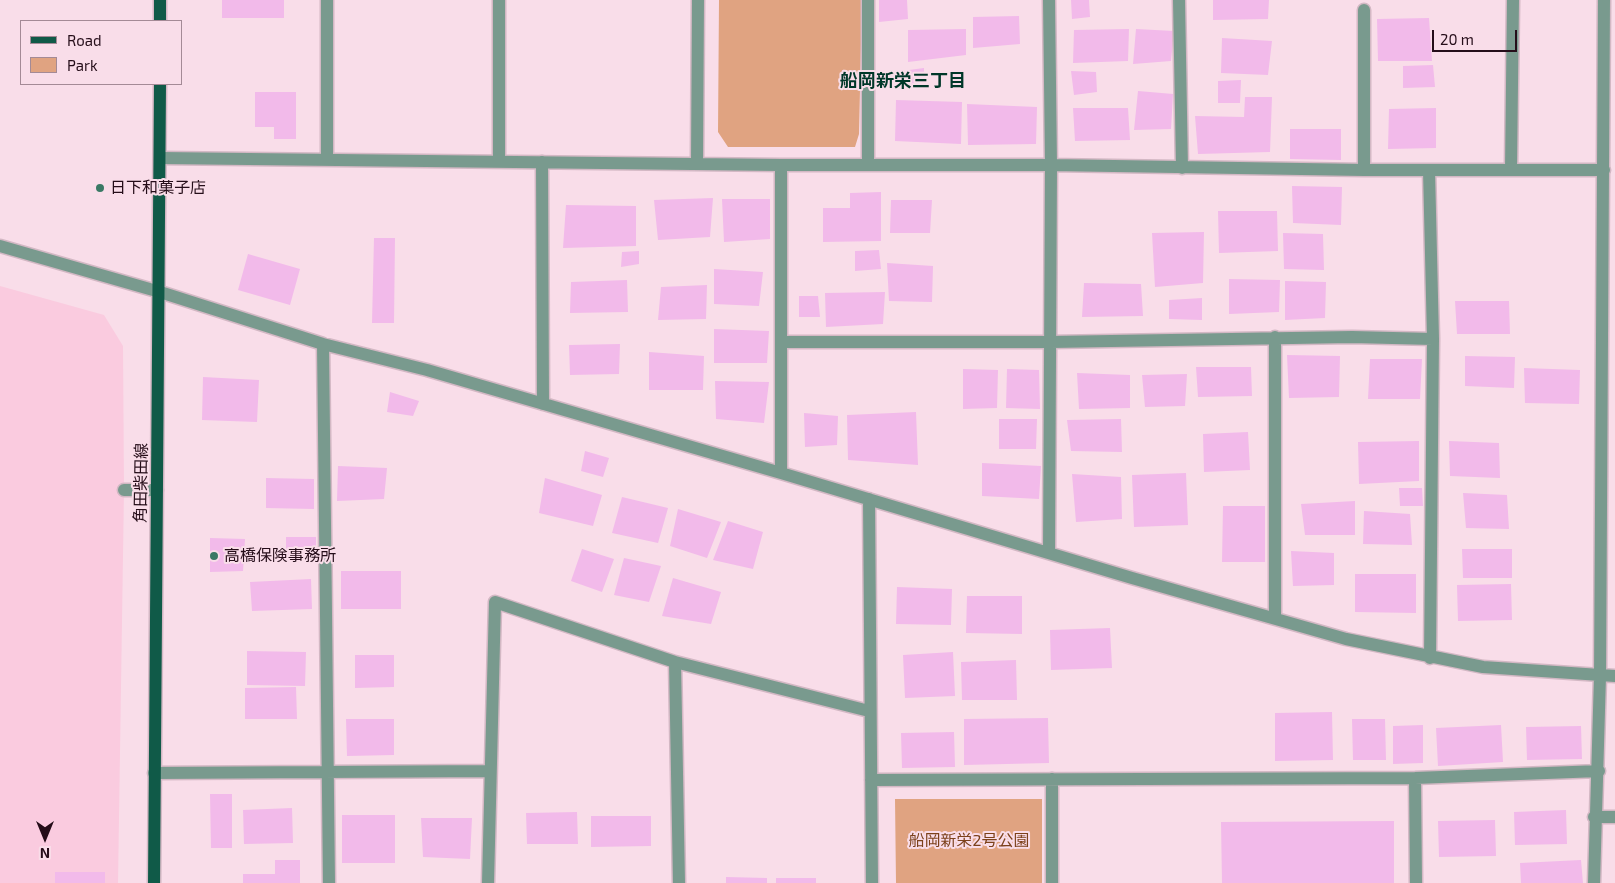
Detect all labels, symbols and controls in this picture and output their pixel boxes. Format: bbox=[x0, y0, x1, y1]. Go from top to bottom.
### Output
legend bbox=[20, 20, 182, 85]
scale bar bbox=[1435, 20, 1520, 52]
text: 20 m bbox=[1440, 30, 1474, 48]
text: Road bbox=[67, 31, 102, 49]
text: Park bbox=[67, 56, 98, 74]
district label: 船岡新栄三丁目 bbox=[840, 70, 966, 92]
place label: 日下和菓子店 bbox=[110, 178, 206, 198]
marker: 日下和菓子店 bbox=[94, 182, 106, 194]
street label: 角田柴田線 bbox=[131, 443, 151, 523]
place label: 高橋保険事務所 bbox=[224, 546, 336, 566]
marker: 高橋保険事務所 bbox=[208, 550, 220, 562]
north arrow bbox=[20, 813, 70, 863]
park label: 船岡新栄2号公園 bbox=[909, 831, 1029, 851]
text: N bbox=[40, 845, 50, 862]

